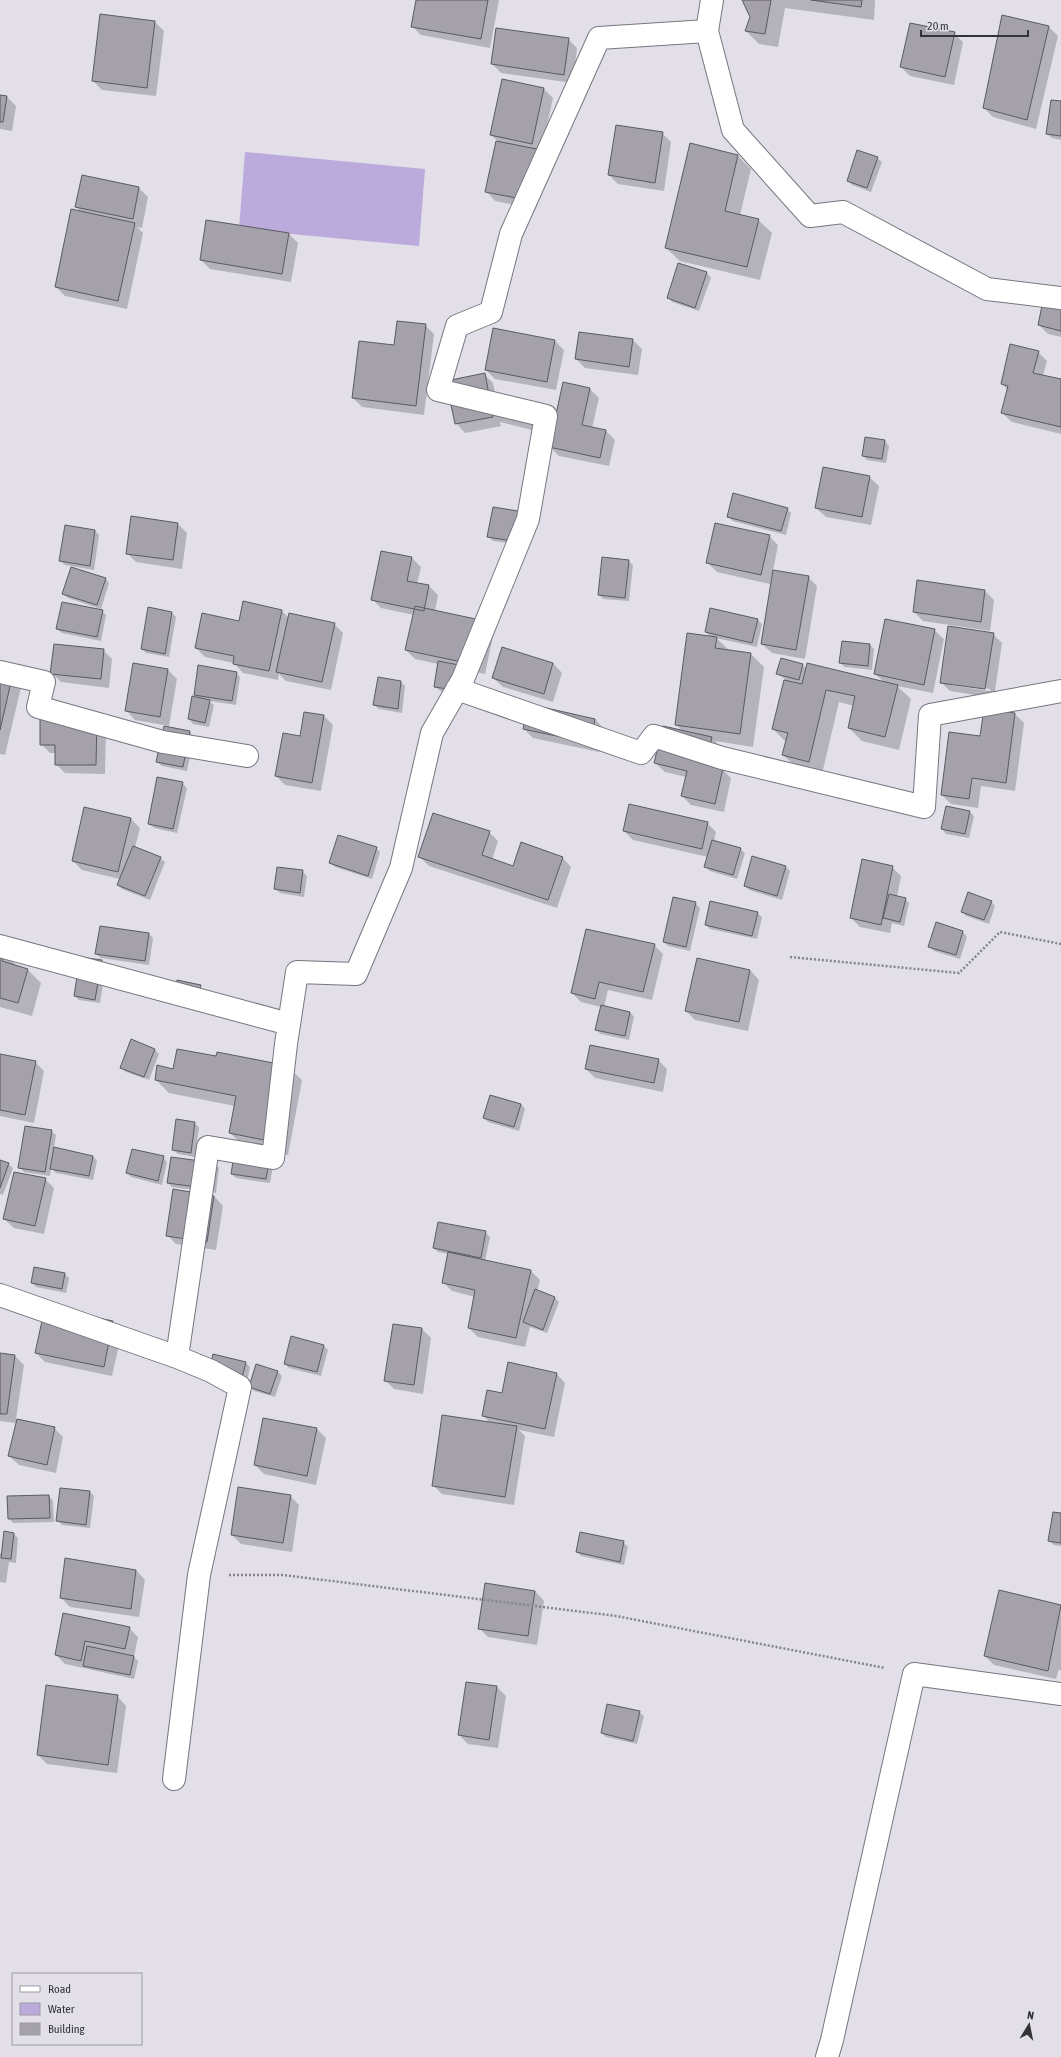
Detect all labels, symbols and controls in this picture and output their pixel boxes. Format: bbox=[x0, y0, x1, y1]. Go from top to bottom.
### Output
scale bar bbox=[921, 12, 1028, 38]
text: 20 m bbox=[927, 19, 949, 33]
legend bbox=[12, 1973, 142, 2045]
text: Road bbox=[48, 1982, 71, 1996]
text: Water bbox=[48, 2002, 75, 2016]
north arrow bbox=[1009, 2005, 1049, 2045]
text: N bbox=[1026, 2009, 1035, 2022]
text: Building bbox=[48, 2022, 86, 2036]

